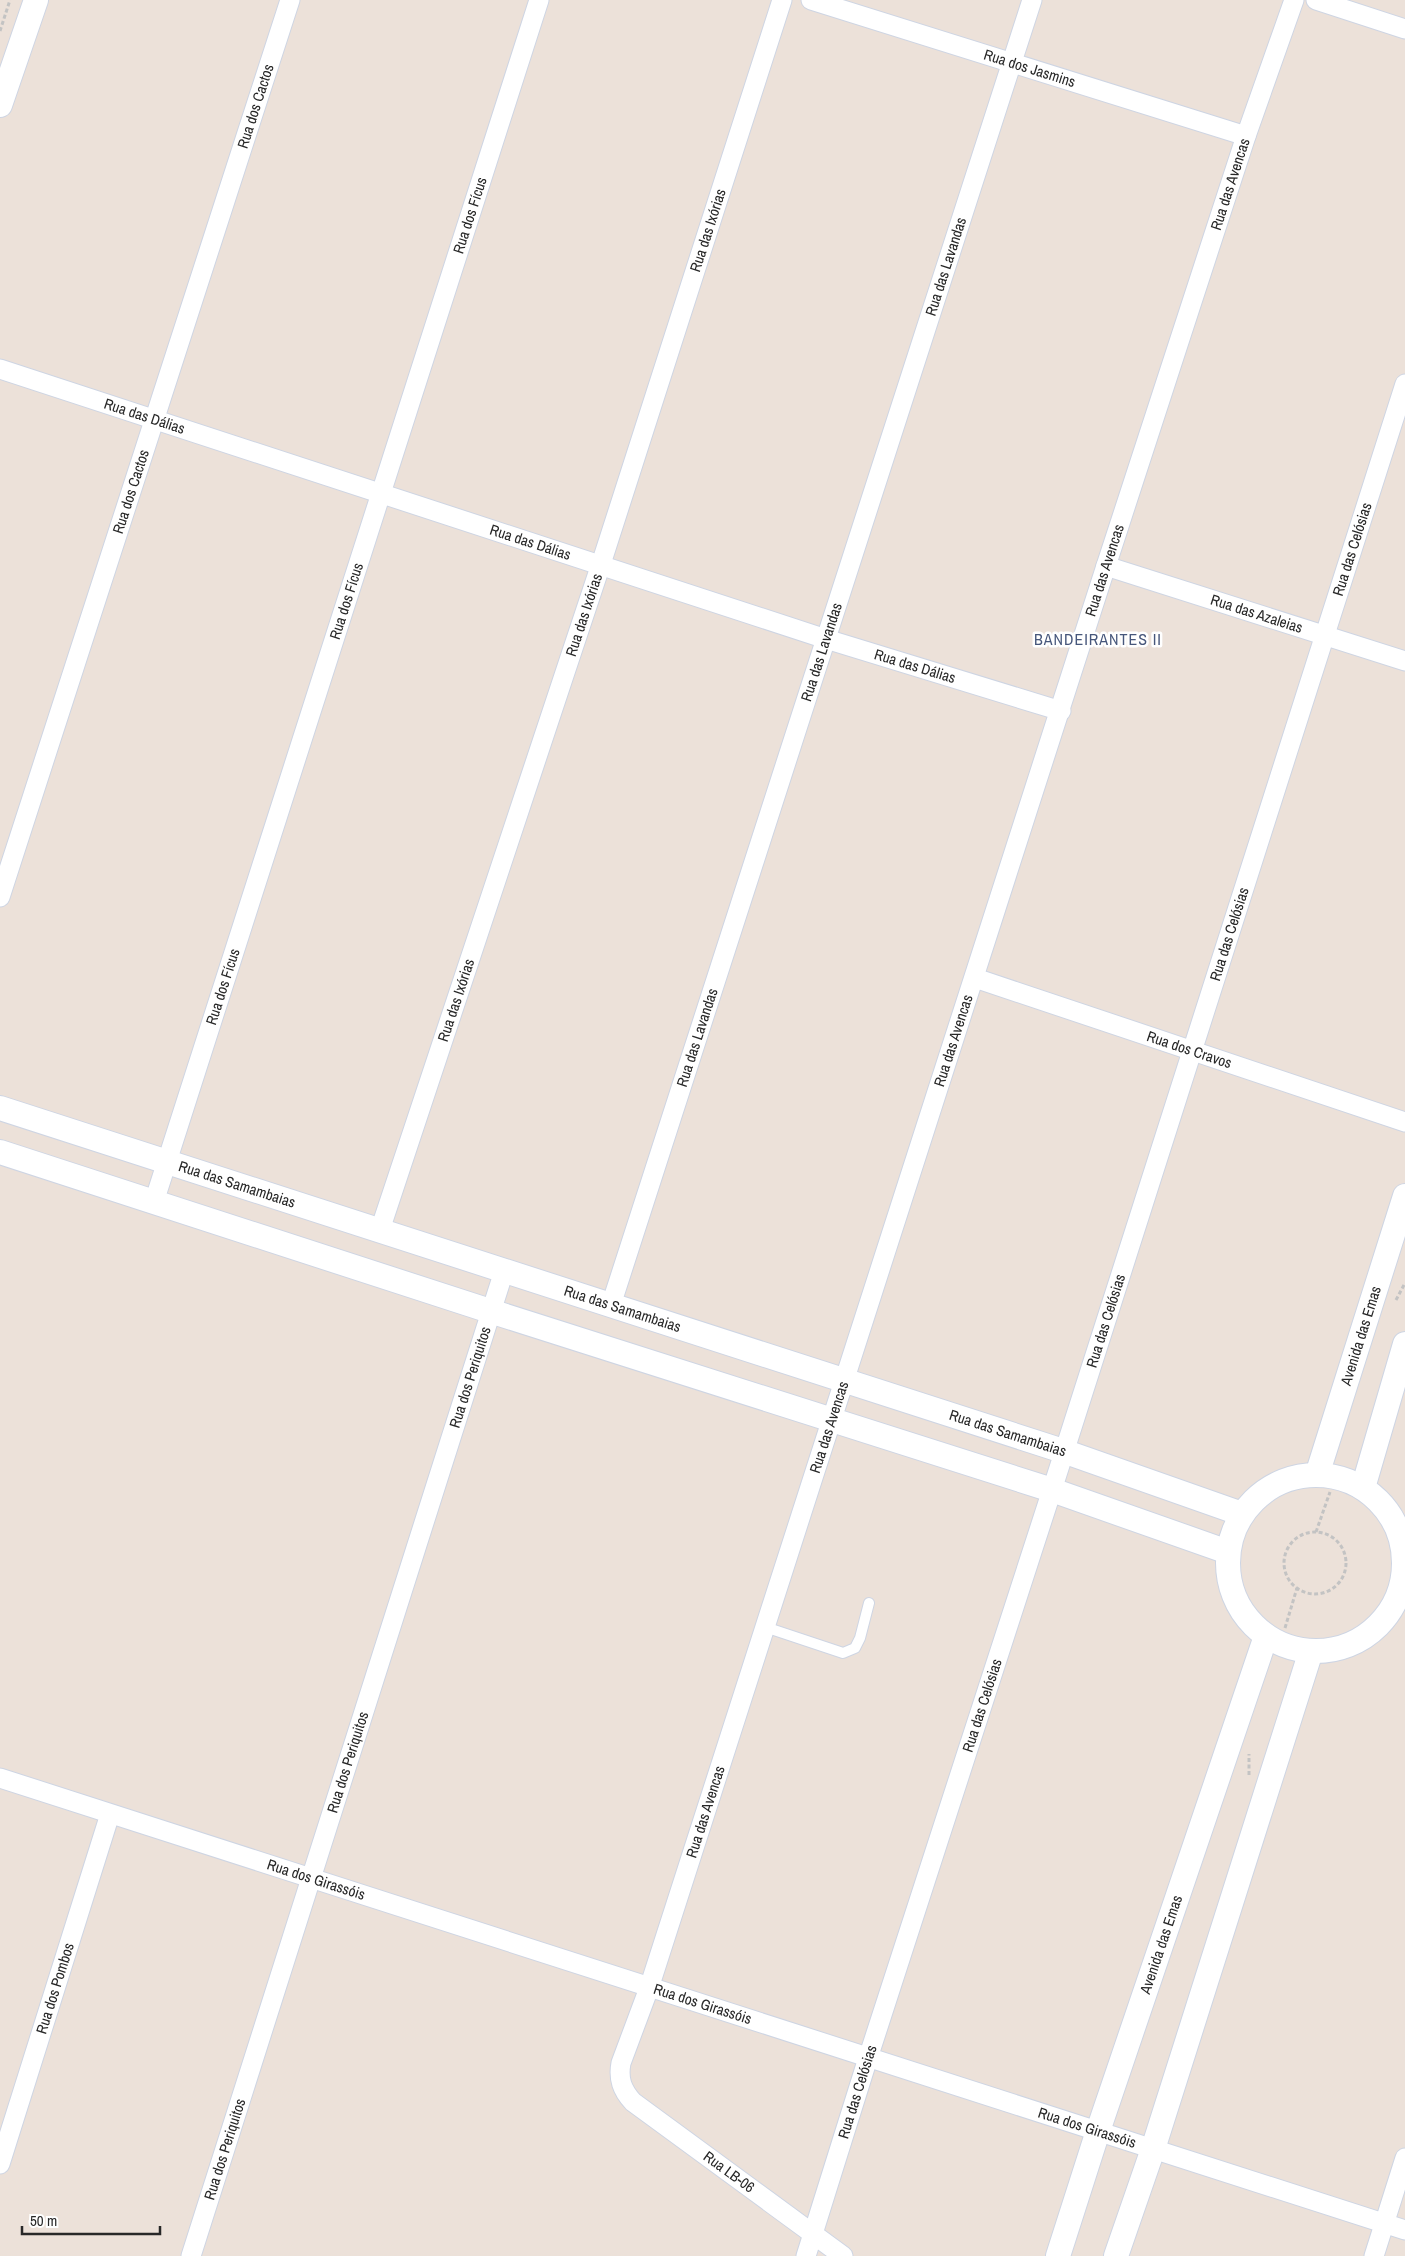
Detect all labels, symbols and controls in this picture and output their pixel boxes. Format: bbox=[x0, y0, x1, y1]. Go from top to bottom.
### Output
street label: Rua dos Jasmins bbox=[981, 44, 1078, 92]
street label: Rua dos Cactos bbox=[232, 61, 279, 151]
street label: Rua das Avencas bbox=[1205, 136, 1255, 233]
street label: Rua dos Fícus bbox=[447, 174, 492, 256]
street label: Rua das Ixórias bbox=[684, 186, 731, 275]
street label: Rua das Lavandas bbox=[920, 214, 971, 319]
street label: Rua das Dálias bbox=[101, 393, 188, 439]
street label: Rua dos Cactos bbox=[107, 447, 154, 536]
street label: Rua das Celósias bbox=[1327, 500, 1377, 599]
street label: Rua das Dálias bbox=[487, 519, 574, 565]
street label: Rua das Avencas bbox=[1079, 522, 1129, 619]
street label: Rua dos Fícus bbox=[324, 560, 368, 642]
street label: Rua das Ixórias bbox=[560, 571, 607, 659]
street label: Rua das Azaleias bbox=[1208, 589, 1306, 638]
street label: Rua das Lavandas bbox=[795, 600, 847, 704]
district label: BANDEIRANTES II bbox=[1034, 628, 1162, 650]
street label: Rua das Dálias bbox=[872, 643, 958, 688]
street label: Rua das Celósias bbox=[1204, 885, 1254, 983]
street label: Rua dos Fícus bbox=[200, 946, 245, 1028]
street label: Rua das Ixórias bbox=[432, 956, 479, 1044]
street label: Rua das Lavandas bbox=[671, 985, 723, 1089]
street label: Rua das Avencas bbox=[928, 992, 978, 1089]
street label: Rua dos Cravos bbox=[1144, 1025, 1235, 1073]
street label: Rua das Samambaias bbox=[176, 1155, 298, 1213]
street label: Rua das Celósias bbox=[1081, 1271, 1130, 1370]
street label: Rua das Samambaias bbox=[561, 1280, 684, 1337]
street label: Avenida das Emas bbox=[1335, 1283, 1386, 1389]
street label: Rua dos Periquitos bbox=[444, 1324, 496, 1431]
street label: Rua das Avencas bbox=[804, 1378, 853, 1476]
street label: Rua das Samambaias bbox=[947, 1404, 1069, 1461]
street label: Rua das Celósias bbox=[957, 1656, 1007, 1755]
street label: Rua dos Periquitos bbox=[321, 1709, 373, 1816]
street label: Rua das Avencas bbox=[681, 1763, 730, 1860]
street label: Rua dos Girassóis bbox=[264, 1854, 368, 1905]
street label: Avenida das Emas bbox=[1134, 1892, 1187, 1998]
street label: Rua dos Pombos bbox=[31, 1940, 79, 2037]
street label: Rua dos Girassóis bbox=[651, 1978, 754, 2029]
street label: Rua das Celósias bbox=[832, 2042, 882, 2141]
street label: Rua dos Periquitos bbox=[198, 2096, 250, 2203]
street label: Rua dos Girassóis bbox=[1036, 2102, 1139, 2153]
street label: Rua LB-06 bbox=[699, 2146, 759, 2197]
scale bar bbox=[22, 2204, 160, 2236]
text: 50 m bbox=[30, 2210, 57, 2231]

